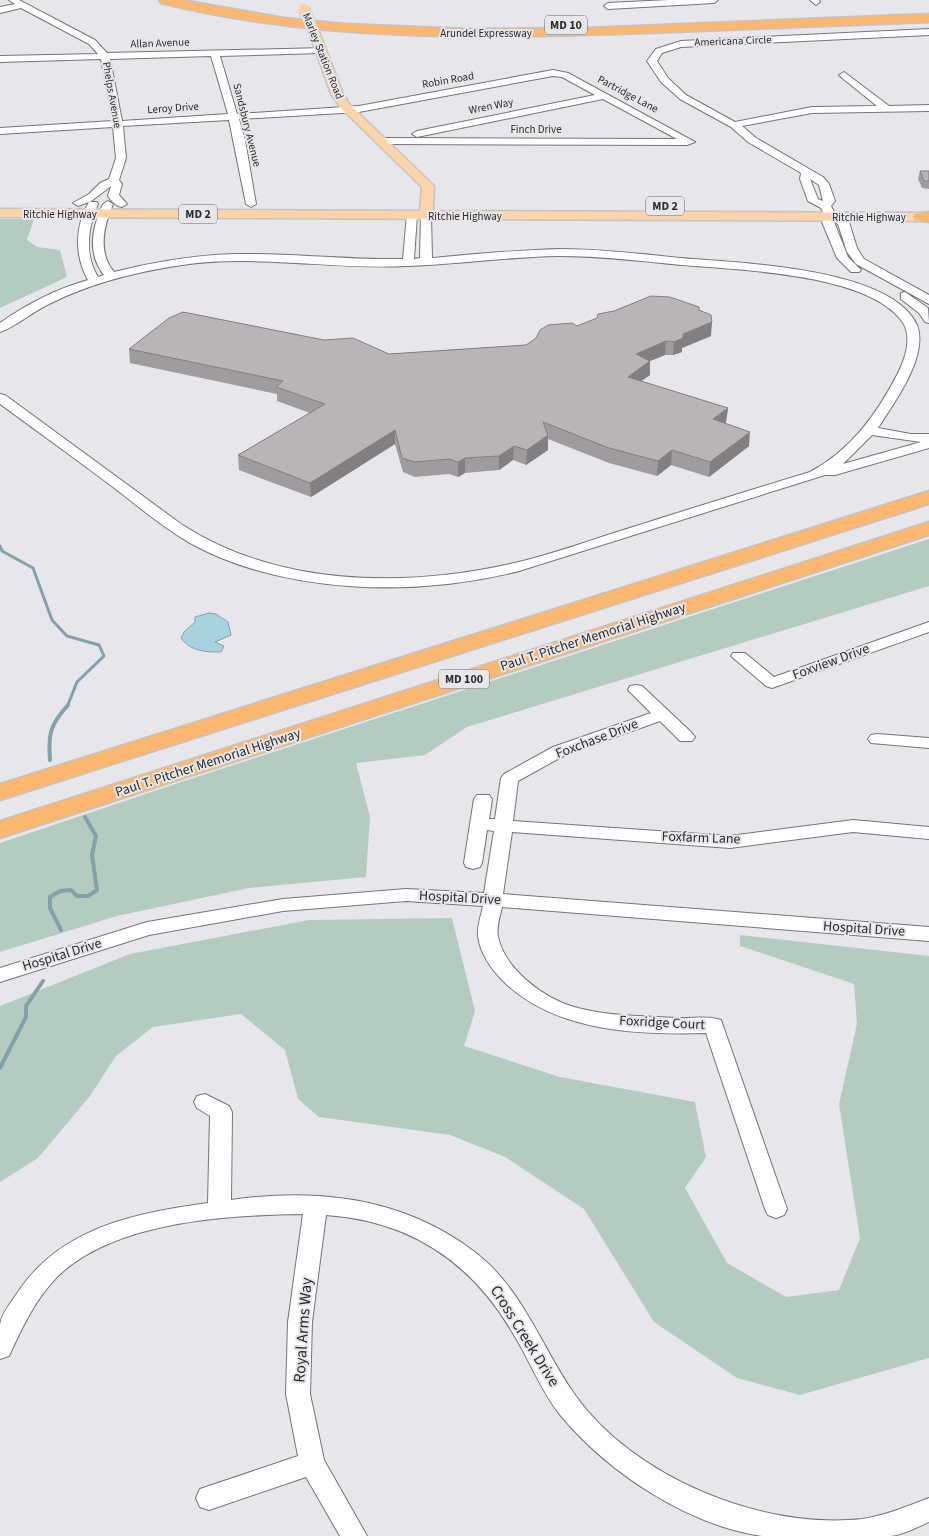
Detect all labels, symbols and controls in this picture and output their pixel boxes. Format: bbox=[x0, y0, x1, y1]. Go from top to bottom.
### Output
street label: Marley Station Road bbox=[299, 11, 347, 101]
road number: MD 10 bbox=[545, 16, 587, 34]
street label: Arundel Expressway bbox=[440, 26, 532, 41]
street label: Americana Circle bbox=[694, 32, 772, 50]
street label: Allan Avenue bbox=[130, 34, 190, 52]
street label: Phelps Avenue bbox=[99, 61, 125, 130]
street label: Robin Road bbox=[421, 68, 475, 92]
street label: Partridge Lane bbox=[595, 72, 662, 117]
street label: Sandsbury Avenue bbox=[229, 82, 265, 169]
street label: Wren Way bbox=[467, 94, 515, 118]
street label: Leroy Drive bbox=[147, 99, 200, 117]
street label: Finch Drive bbox=[510, 122, 562, 137]
road number: MD 2 bbox=[646, 197, 684, 216]
road number: MD 2 bbox=[179, 204, 217, 223]
street label: Ritchie Highway bbox=[23, 207, 97, 222]
street label: Ritchie Highway bbox=[428, 209, 502, 224]
street label: Ritchie Highway bbox=[832, 210, 906, 225]
street label: Paul T. Pitcher Memorial Highway bbox=[498, 597, 689, 676]
street label: Foxview Drive bbox=[790, 639, 872, 685]
road number: MD 100 bbox=[439, 670, 489, 689]
street label: Foxchase Drive bbox=[553, 714, 641, 764]
street label: Paul T. Pitcher Memorial Highway bbox=[113, 723, 304, 802]
street label: Foxfarm Lane bbox=[661, 827, 741, 849]
street label: Hospital Drive bbox=[419, 886, 502, 910]
street label: Hospital Drive bbox=[822, 916, 906, 942]
street label: Hospital Drive bbox=[20, 933, 104, 977]
street label: Foxridge Court bbox=[619, 1011, 706, 1035]
street label: Royal Arms Way bbox=[288, 1276, 318, 1383]
street label: Cross Creek Drive bbox=[485, 1281, 565, 1391]

